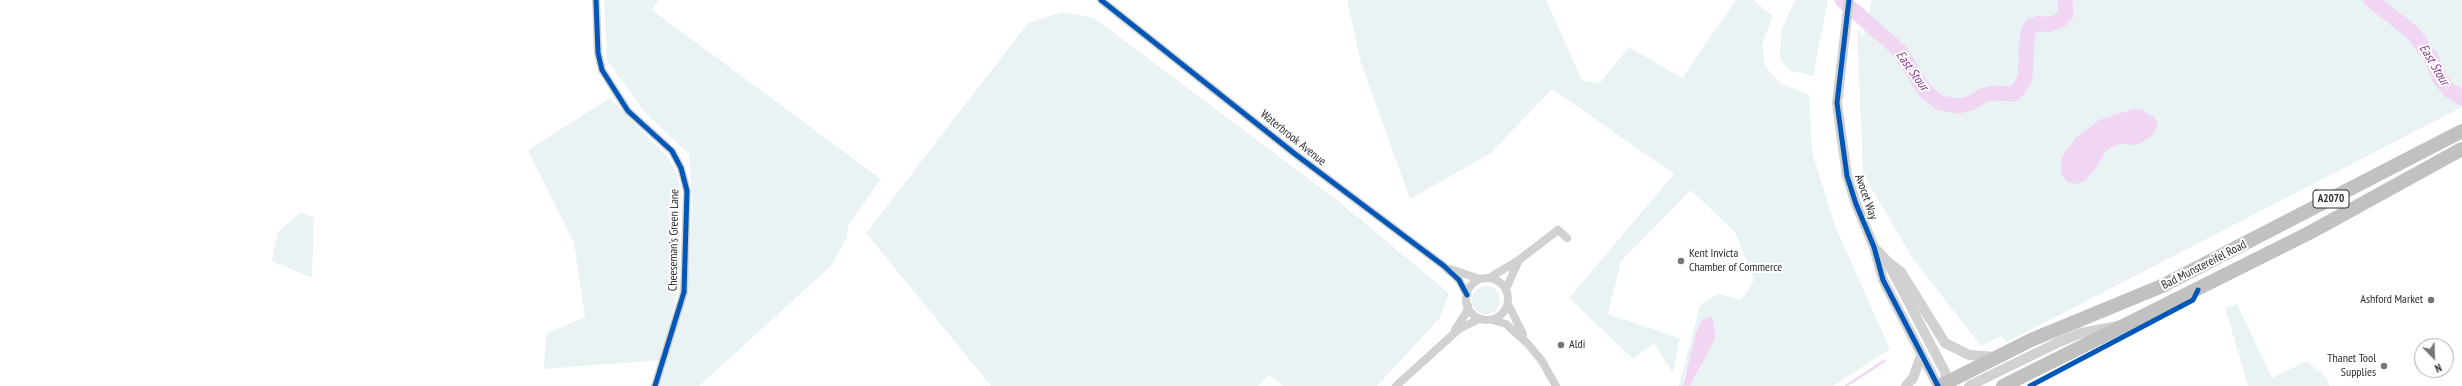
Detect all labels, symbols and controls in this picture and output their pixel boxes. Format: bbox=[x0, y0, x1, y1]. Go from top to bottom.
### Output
water label: East Stour bbox=[2416, 42, 2452, 88]
water label: East Stour bbox=[1892, 48, 1932, 94]
street label: Waterbrook Avenue bbox=[1257, 107, 1329, 169]
street label: Avocet Way bbox=[1852, 172, 1880, 222]
street label: Cheeseman's Green Lane bbox=[666, 189, 682, 291]
road number: A2070 bbox=[2313, 190, 2349, 208]
street label: Bad Munstereifel Road bbox=[2159, 237, 2249, 293]
place label: Kent Invicta Chamber of Commerce bbox=[1689, 247, 1782, 275]
marker: Kent Invicta Chamber of Commerce bbox=[1676, 256, 1686, 266]
place label: Ashford Market bbox=[2360, 293, 2423, 307]
marker: Ashford Market bbox=[2426, 295, 2436, 305]
place label: Aldi bbox=[1569, 338, 1585, 352]
north arrow bbox=[2414, 338, 2454, 378]
marker: Aldi bbox=[1556, 340, 1566, 350]
place label: Thanet Tool Supplies bbox=[2327, 352, 2376, 380]
marker: Thanet Tool Supplies bbox=[2379, 361, 2389, 371]
text: N bbox=[2433, 361, 2444, 376]

